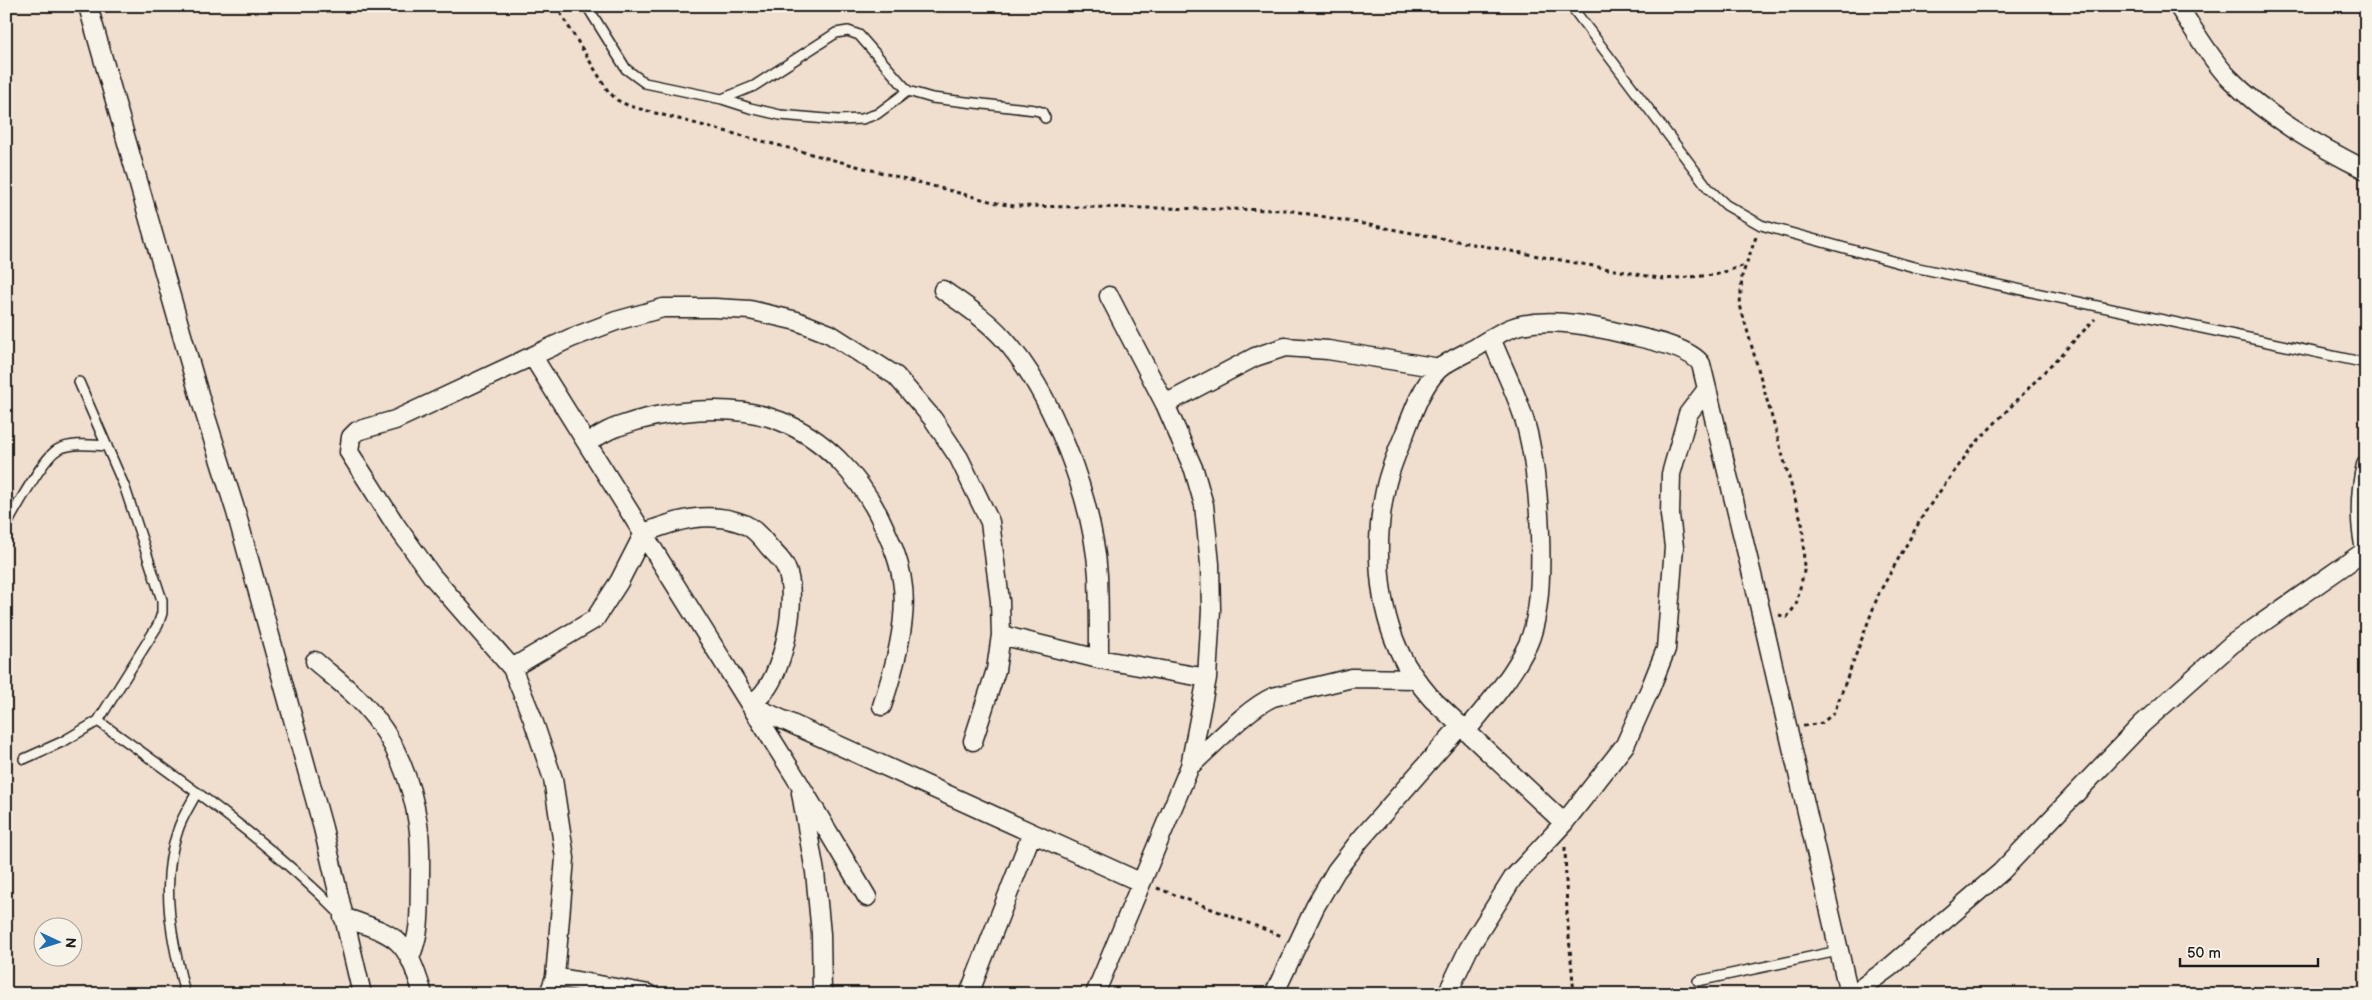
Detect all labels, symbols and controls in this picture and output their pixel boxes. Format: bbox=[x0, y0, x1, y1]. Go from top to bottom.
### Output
north arrow bbox=[32, 918, 82, 968]
scale bar bbox=[2180, 935, 2317, 967]
text: N bbox=[62, 937, 79, 949]
text: 50 m bbox=[2187, 944, 2221, 963]

